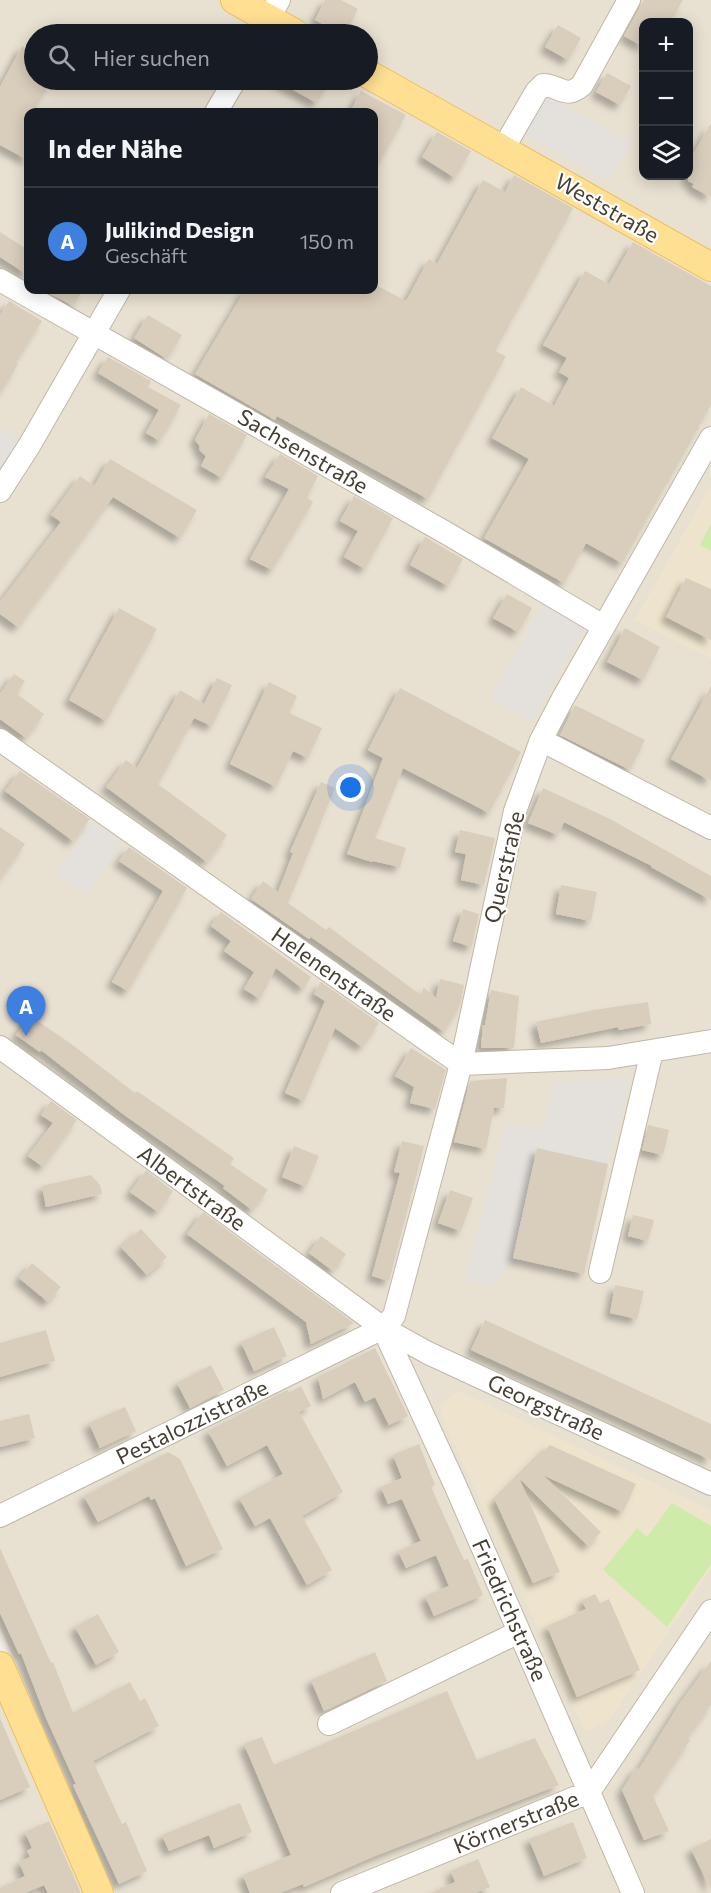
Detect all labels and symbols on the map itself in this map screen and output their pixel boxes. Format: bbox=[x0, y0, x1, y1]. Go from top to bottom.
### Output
street label: Weststraße bbox=[551, 167, 664, 248]
street label: Sachsenstraße bbox=[233, 402, 373, 499]
your location bbox=[336, 773, 365, 802]
street label: Querstraße bbox=[478, 808, 530, 926]
street label: Helenenstraße bbox=[267, 921, 402, 1027]
pin: A bbox=[6, 986, 46, 1036]
street label: Albertstraße bbox=[133, 1139, 252, 1236]
street label: Georgstraße bbox=[484, 1368, 609, 1445]
street label: Pestalozzistraße bbox=[111, 1373, 272, 1470]
street label: Friedrichstraße bbox=[467, 1534, 554, 1685]
street label: Körnerstraße bbox=[449, 1784, 582, 1859]

